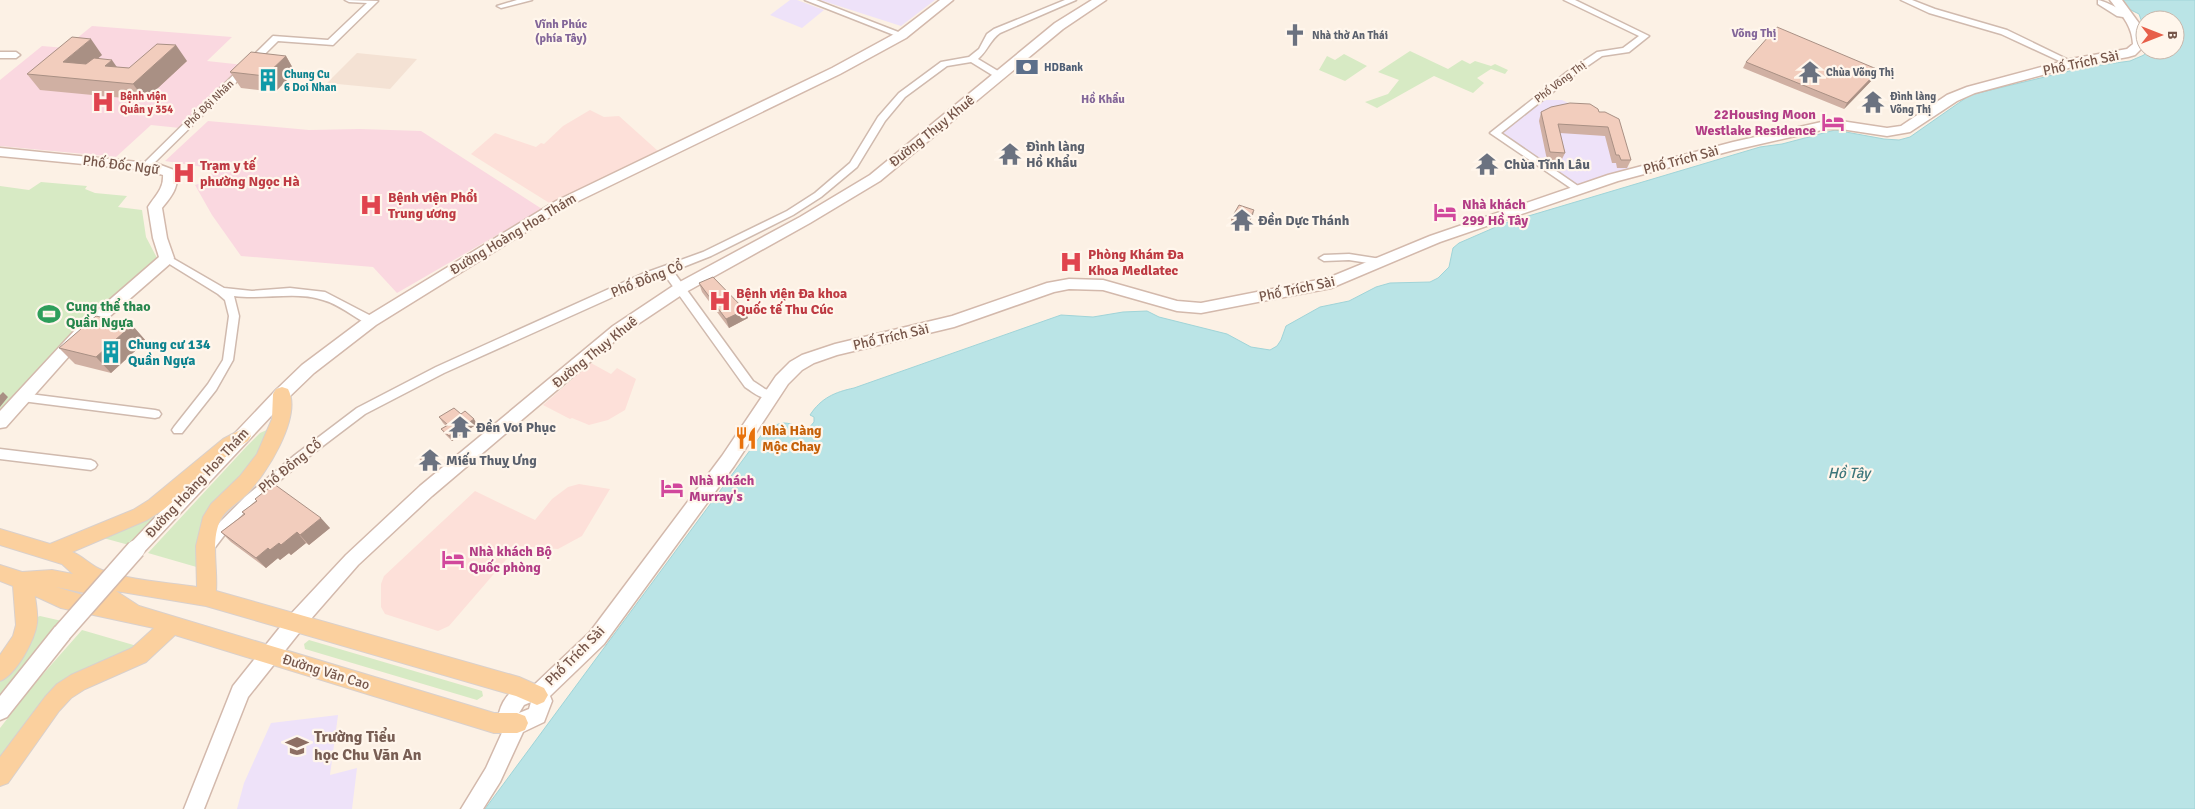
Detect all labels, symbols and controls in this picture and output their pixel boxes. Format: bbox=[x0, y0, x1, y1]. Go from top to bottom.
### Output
north arrow bbox=[2135, 10, 2185, 60]
district label: Vĩnh Phúc (phía Tây) bbox=[535, 17, 588, 46]
church icon: Nhà thờ An Thái bbox=[1282, 22, 1308, 48]
district label: Võng Thị bbox=[1732, 26, 1776, 41]
place label: Nhà thờ An Thái bbox=[1312, 29, 1388, 42]
text: B bbox=[2164, 31, 2181, 40]
street label: Phố Trích Sài bbox=[2041, 47, 2121, 79]
bank icon: HDBank bbox=[1014, 54, 1040, 80]
street label: Phố Võng Thị bbox=[1531, 58, 1588, 105]
temple icon: Chùa Võng Thị bbox=[1797, 59, 1823, 85]
place label: HDBank bbox=[1044, 61, 1083, 74]
place label: Chùa Võng Thị bbox=[1826, 66, 1894, 79]
building icon: Chung Cu 6 Doi Nhan bbox=[255, 67, 281, 93]
place label: Chung Cu 6 Doi Nhan bbox=[284, 68, 336, 94]
street label: Phố Đội Nhân bbox=[181, 76, 236, 131]
hospital icon: Bệnh viện Quân y 354 bbox=[90, 89, 116, 115]
temple icon: Đình làng Võng Thị bbox=[1860, 89, 1886, 115]
place label: Bệnh viện Quân y 354 bbox=[120, 90, 173, 116]
place label: Đình làng Võng Thị bbox=[1890, 90, 1936, 116]
street label: Đường Thụy Khuê bbox=[886, 91, 978, 171]
district label: Hồ Khẩu bbox=[1081, 91, 1125, 107]
place label: 22Housing Moon Westlake Residence bbox=[1695, 106, 1816, 139]
hotel icon: 22Housing Moon Westlake Residence bbox=[1820, 109, 1846, 135]
place label: Đình làng Hồ Khẩu bbox=[1026, 138, 1085, 171]
temple icon: Đình làng Hồ Khẩu bbox=[997, 141, 1023, 167]
street label: Phố Trích Sài bbox=[1641, 142, 1721, 178]
temple icon: Chùa Tĩnh Lâu bbox=[1474, 151, 1500, 177]
street label: Phố Đốc Ngữ bbox=[82, 152, 161, 178]
place label: Chùa Tĩnh Lâu bbox=[1504, 156, 1590, 173]
place label: Trạm y tế phường Ngọc Hà bbox=[200, 157, 300, 190]
hospital icon: Trạm y tế phường Ngọc Hà bbox=[171, 160, 197, 186]
place label: Bệnh viện Phổi Trung ương bbox=[388, 189, 477, 222]
street label: Đường Hoàng Hoa Thám bbox=[447, 190, 579, 278]
hospital icon: Bệnh viện Phổi Trung ương bbox=[358, 192, 384, 218]
place label: Nhà khách 299 Hồ Tây bbox=[1462, 196, 1528, 229]
hotel icon: Nhà khách 299 Hồ Tây bbox=[1432, 199, 1458, 225]
temple icon: Đền Dực Thánh bbox=[1229, 207, 1255, 233]
place label: Đền Dực Thánh bbox=[1258, 212, 1350, 229]
place label: Phòng Khám Đa Khoa Medlatec bbox=[1088, 246, 1184, 279]
hospital icon: Phòng Khám Đa Khoa Medlatec bbox=[1058, 249, 1084, 275]
street label: Phố Đồng Cổ bbox=[608, 257, 686, 301]
street label: Phố Trích Sài bbox=[1257, 273, 1337, 305]
place label: Bệnh viện Đa khoa Quốc tế Thu Cúc bbox=[736, 285, 847, 318]
hospital icon: Bệnh viện Đa khoa Quốc tế Thu Cúc bbox=[707, 288, 733, 314]
place label: Cung thể thao Quần Ngựa bbox=[66, 298, 151, 331]
sports icon: Cung thể thao Quần Ngựa bbox=[36, 301, 62, 327]
street label: Đường Thụy Khuê bbox=[549, 312, 641, 392]
street label: Phố Trích Sài bbox=[851, 320, 931, 354]
place label: Chung cư 134 Quần Ngựa bbox=[128, 336, 211, 369]
building icon: Chung cư 134 Quần Ngựa bbox=[98, 339, 124, 365]
temple icon: Đền Voi Phục bbox=[447, 414, 473, 440]
place label: Đền Voi Phục bbox=[476, 419, 556, 436]
place label: Nhà Hàng Mộc Chay bbox=[762, 422, 822, 455]
street label: Đường Hoàng Hoa Thám bbox=[142, 425, 252, 541]
restaurant icon: Nhà Hàng Mộc Chay bbox=[733, 425, 759, 451]
street label: Phố Đồng Cổ bbox=[255, 435, 325, 497]
temple icon: Miếu Thuỵ Ưng bbox=[417, 447, 443, 473]
place label: Miếu Thuỵ Ưng bbox=[446, 452, 537, 469]
water label: Hồ Tây bbox=[1828, 464, 1872, 482]
place label: Nhà Khách Murray's bbox=[689, 472, 755, 505]
hotel icon: Nhà Khách Murray's bbox=[659, 475, 685, 501]
place label: Nhà khách Bộ Quốc phòng bbox=[469, 543, 552, 576]
hotel icon: Nhà khách Bộ Quốc phòng bbox=[440, 546, 466, 572]
street label: Phố Trích Sài bbox=[542, 623, 608, 689]
street label: Đường Văn Cao bbox=[280, 651, 372, 693]
place label: Trường Tiểu học Chu Văn An bbox=[314, 726, 422, 765]
school or university icon: Trường Tiểu học Chu Văn An bbox=[284, 733, 310, 759]

